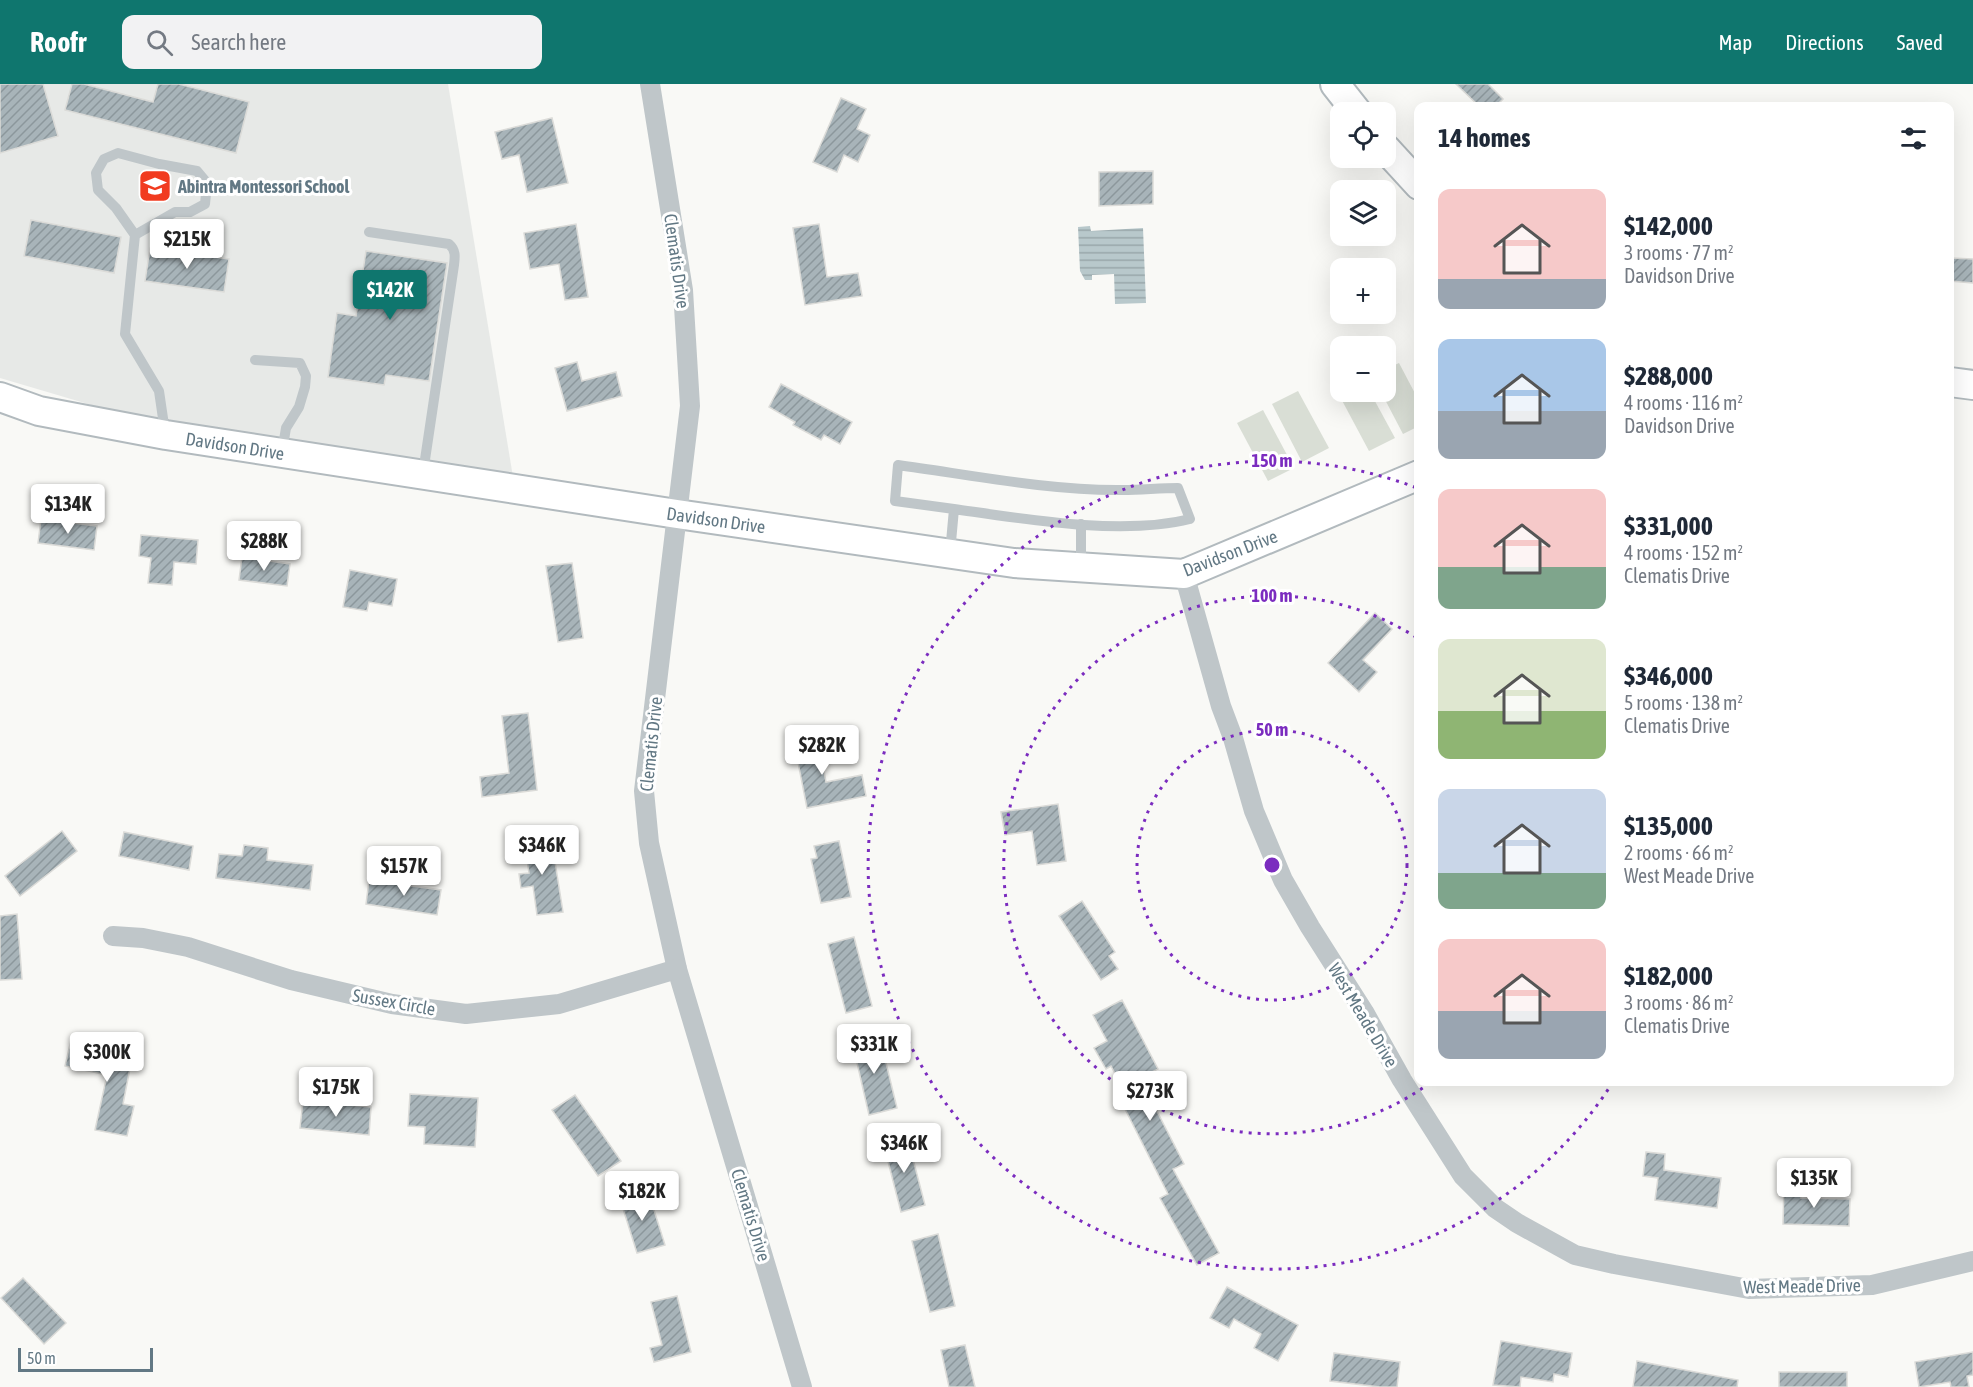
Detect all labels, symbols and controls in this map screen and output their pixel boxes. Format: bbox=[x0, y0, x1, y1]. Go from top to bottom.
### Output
search box bbox=[122, 15, 542, 69]
text: Roofr bbox=[30, 26, 86, 58]
icon: search bbox=[143, 26, 176, 59]
text: Search here bbox=[191, 29, 286, 55]
text: Map bbox=[1718, 30, 1752, 54]
text: Directions bbox=[1785, 30, 1864, 54]
text: Saved bbox=[1897, 30, 1943, 54]
map controls bbox=[1330, 102, 1396, 402]
button: locate bbox=[1330, 102, 1396, 168]
icon: filters bbox=[1897, 122, 1930, 155]
text: 14 homes bbox=[1438, 123, 1531, 153]
school or university icon: Abintra Montessori School bbox=[137, 168, 173, 204]
place label: Abintra Montessori School bbox=[177, 176, 350, 197]
button: layers bbox=[1330, 180, 1396, 246]
text: $142,000 bbox=[1624, 211, 1713, 241]
street label: Clematis Drive bbox=[660, 212, 694, 310]
icon: home bbox=[1486, 213, 1558, 285]
pin: $215K bbox=[145, 219, 229, 270]
text: $215K bbox=[164, 227, 210, 250]
text: 3 rooms · 77 m² bbox=[1624, 241, 1734, 264]
button: + bbox=[1330, 258, 1396, 324]
text: Davidson Drive bbox=[1624, 264, 1735, 287]
pin: $142K bbox=[348, 270, 432, 321]
text: $142K bbox=[367, 278, 413, 301]
button: − bbox=[1330, 336, 1396, 402]
text: $288,000 bbox=[1624, 361, 1713, 391]
icon: home bbox=[1486, 363, 1558, 435]
text: 4 rooms · 116 m² bbox=[1624, 391, 1743, 414]
text: Davidson Drive bbox=[1624, 414, 1735, 437]
street label: Davidson Drive bbox=[184, 428, 286, 464]
text: 150 m bbox=[1252, 450, 1292, 471]
pin: $134K bbox=[26, 484, 110, 535]
text: $134K bbox=[45, 492, 91, 515]
street label: Davidson Drive bbox=[665, 503, 767, 537]
text: $331,000 bbox=[1624, 511, 1713, 541]
icon: home bbox=[1486, 513, 1558, 585]
pin: $288K bbox=[222, 521, 306, 572]
street label: Davidson Drive bbox=[1180, 525, 1280, 581]
text: $288K bbox=[241, 529, 287, 552]
text: 4 rooms · 152 m² bbox=[1624, 541, 1743, 564]
text: Clematis Drive bbox=[1624, 564, 1730, 587]
text: 100 m bbox=[1252, 585, 1292, 606]
text: $346,000 bbox=[1624, 661, 1713, 691]
icon: home bbox=[1486, 663, 1558, 735]
text: 5 rooms · 138 m² bbox=[1624, 691, 1743, 714]
street label: Clematis Drive bbox=[636, 696, 666, 792]
text: Clematis Drive bbox=[1624, 714, 1730, 737]
text: 50 m bbox=[1256, 719, 1288, 740]
pin: $282K bbox=[780, 725, 864, 776]
text: $282K bbox=[799, 733, 845, 756]
text: $135,000 bbox=[1624, 811, 1713, 841]
icon: home bbox=[1486, 813, 1558, 885]
pin: $346K bbox=[500, 825, 584, 876]
text: $346K bbox=[519, 833, 565, 856]
text: 2 rooms · 66 m² bbox=[1624, 841, 1734, 864]
pin: $157K bbox=[362, 846, 446, 897]
text: $157K bbox=[381, 854, 427, 877]
centre of rings bbox=[1262, 855, 1282, 875]
text: West Meade Drive bbox=[1624, 864, 1754, 887]
street label: West Meade Drive bbox=[1324, 959, 1402, 1071]
text: $182,000 bbox=[1624, 961, 1713, 991]
icon: home bbox=[1486, 963, 1558, 1035]
street label: Sussex Circle bbox=[351, 984, 437, 1020]
text: 3 rooms · 86 m² bbox=[1624, 991, 1734, 1014]
text: Clematis Drive bbox=[1624, 1014, 1730, 1037]
pin: $331K bbox=[832, 1024, 916, 1075]
pin: $300K bbox=[65, 1032, 149, 1083]
text: $331K bbox=[851, 1032, 897, 1055]
text: $300K bbox=[84, 1040, 130, 1063]
pin: $175K bbox=[294, 1067, 378, 1118]
pin: $273K bbox=[1108, 1071, 1192, 1122]
text: $175K bbox=[313, 1075, 359, 1098]
text: $273K bbox=[1127, 1079, 1173, 1102]
pin: $346K bbox=[862, 1123, 946, 1174]
text: $346K bbox=[881, 1131, 927, 1154]
pin: $135K bbox=[1772, 1158, 1856, 1209]
street label: Clematis Drive bbox=[727, 1166, 775, 1264]
text: $135K bbox=[1791, 1166, 1837, 1189]
pin: $182K bbox=[600, 1171, 684, 1222]
text: $182K bbox=[619, 1179, 665, 1202]
street label: West Meade Drive bbox=[1743, 1274, 1861, 1298]
scale bar bbox=[18, 1345, 153, 1372]
text: 50 m bbox=[27, 1349, 56, 1367]

